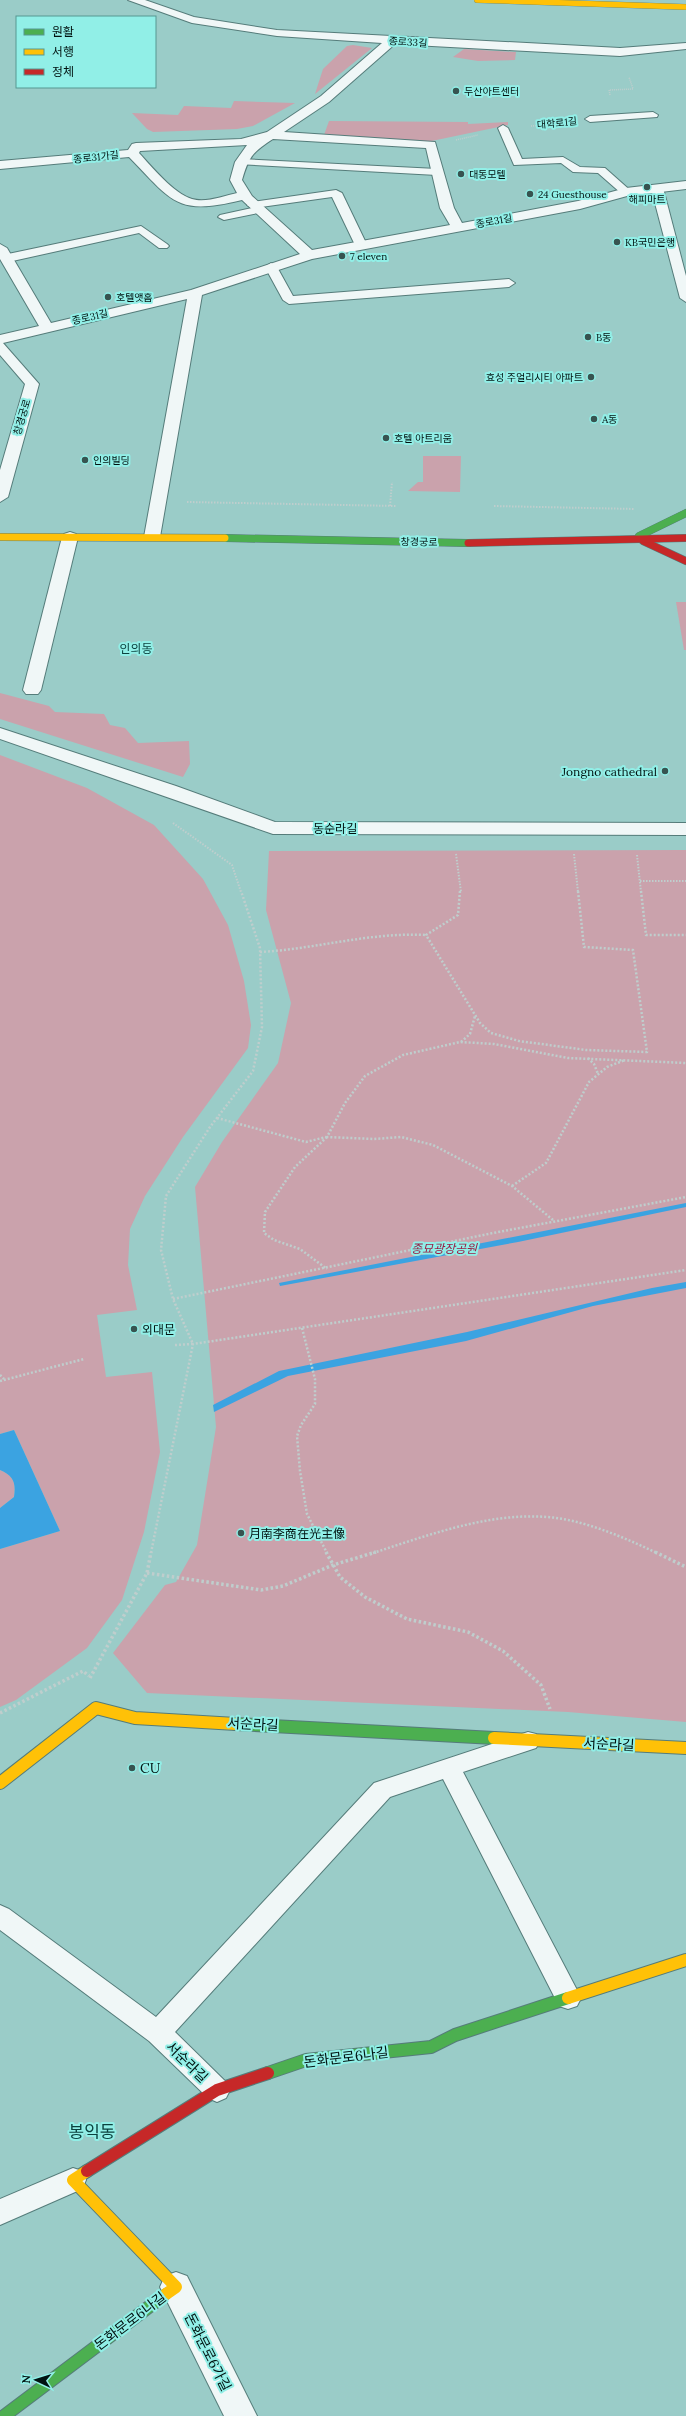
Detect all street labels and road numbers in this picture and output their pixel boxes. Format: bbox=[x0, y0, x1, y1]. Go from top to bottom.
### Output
street label: 종로33길 bbox=[388, 34, 428, 50]
street label: 대학로1길 bbox=[536, 114, 578, 132]
street label: 종로31가길 bbox=[72, 148, 120, 166]
street label: 종로31길 bbox=[475, 211, 513, 231]
street label: 종로31길 bbox=[71, 307, 109, 327]
street label: 창경궁로 bbox=[11, 398, 33, 436]
street label: 창경궁로 bbox=[400, 535, 438, 549]
street label: 동순라길 bbox=[313, 821, 357, 836]
street label: 서순라길 bbox=[227, 1714, 279, 1734]
street label: 서순라길 bbox=[583, 1734, 635, 1754]
street label: 서순라길 bbox=[162, 2038, 212, 2086]
street label: 돈화문로6나길 bbox=[303, 2043, 389, 2071]
street label: 돈화문로6나길 bbox=[90, 2288, 170, 2354]
street label: 돈화문로6가길 bbox=[181, 2310, 235, 2394]

